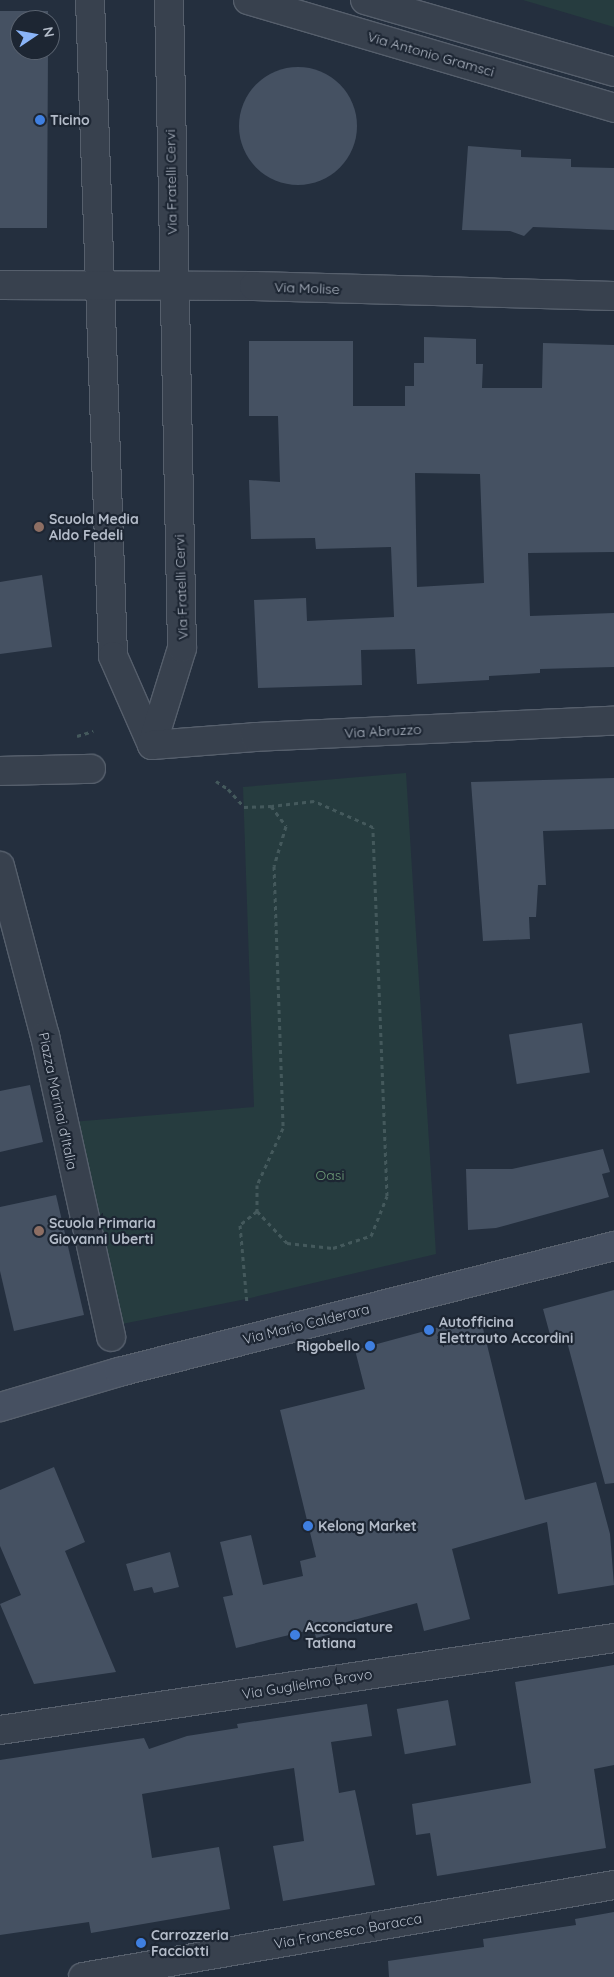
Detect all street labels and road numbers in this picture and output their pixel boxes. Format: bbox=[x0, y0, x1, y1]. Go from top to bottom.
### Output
street label: Via Antonio Gramsci bbox=[366, 28, 496, 80]
street label: Via Fratelli Cervi bbox=[162, 129, 180, 235]
street label: Via Molise bbox=[274, 278, 340, 298]
street label: Via Fratelli Cervi bbox=[171, 534, 191, 640]
street label: Via Abruzzo bbox=[344, 721, 422, 741]
street label: Piazza Marinai d'Italia bbox=[35, 1031, 81, 1171]
street label: Via Mario Calderara bbox=[241, 1300, 371, 1348]
street label: Via Guglielmo Bravo bbox=[241, 1665, 373, 1703]
street label: Via Francesco Baracca bbox=[273, 1910, 423, 1952]

